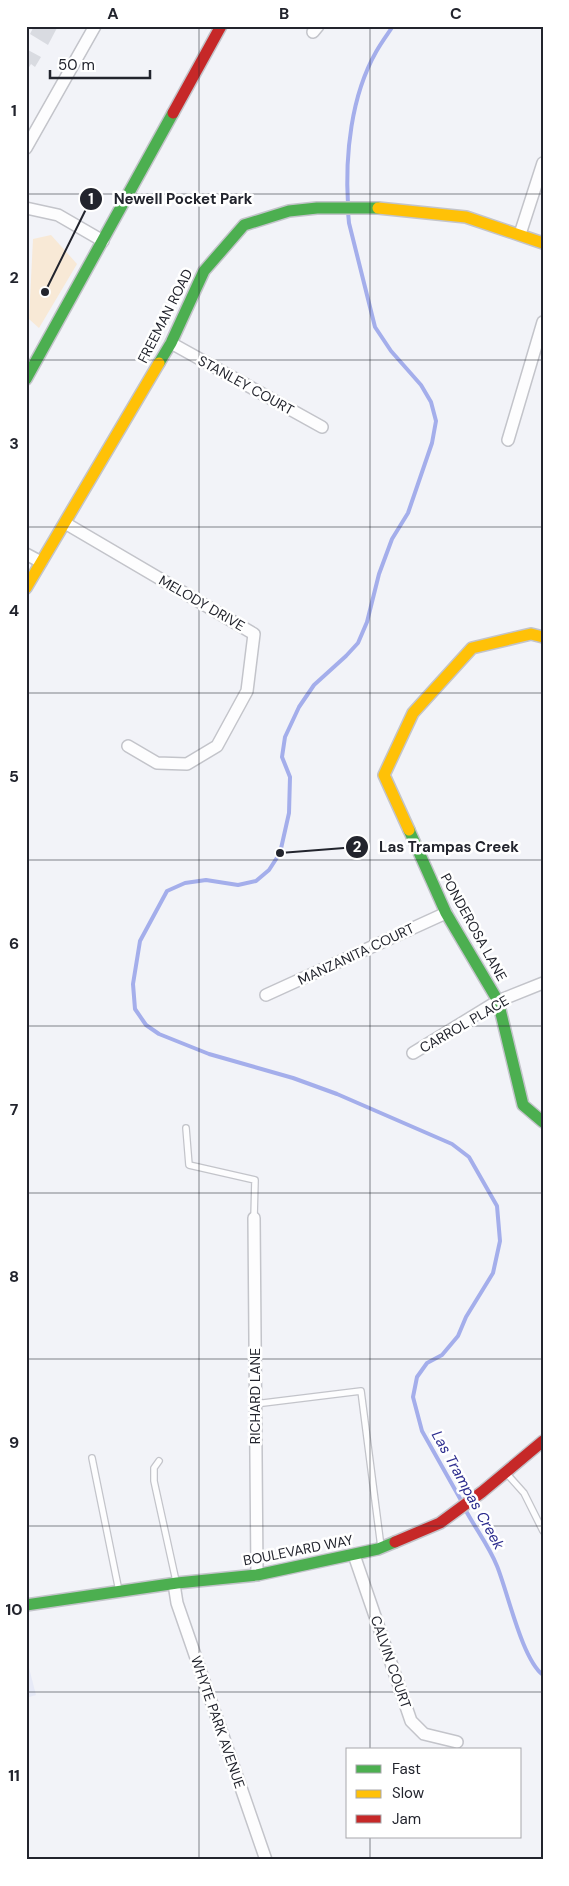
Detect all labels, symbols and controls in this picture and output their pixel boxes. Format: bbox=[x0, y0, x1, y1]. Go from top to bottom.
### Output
text: A bbox=[107, 3, 119, 24]
text: B bbox=[279, 3, 289, 24]
text: C bbox=[450, 3, 462, 24]
scale bar bbox=[50, 48, 150, 80]
text: 50 m bbox=[58, 55, 95, 75]
text: 1 bbox=[11, 100, 17, 121]
callout: Newell Pocket Park bbox=[78, 184, 262, 214]
text: 1 bbox=[88, 189, 94, 209]
text: Newell Pocket Park bbox=[114, 189, 253, 209]
street label: FREEMAN ROAD bbox=[133, 266, 197, 366]
text: 2 bbox=[9, 267, 19, 288]
street label: STANLEY COURT bbox=[195, 351, 297, 419]
text: 3 bbox=[9, 433, 19, 454]
street label: MELODY DRIVE bbox=[156, 571, 248, 635]
text: 4 bbox=[9, 600, 19, 621]
text: 5 bbox=[9, 766, 19, 787]
callout: Las Trampas Creek bbox=[344, 832, 529, 862]
text: 2 bbox=[353, 837, 362, 857]
text: Las Trampas Creek bbox=[379, 837, 519, 857]
street label: PONDEROSA LANE bbox=[437, 870, 511, 984]
street label: MANZANITA COURT bbox=[295, 919, 417, 989]
text: 6 bbox=[9, 933, 19, 954]
street label: CARROL PLACE bbox=[416, 991, 512, 1057]
text: 7 bbox=[10, 1099, 19, 1120]
text: 8 bbox=[9, 1266, 19, 1287]
street label: RICHARD LANE bbox=[246, 1348, 264, 1444]
water label: Las Trampas Creek bbox=[427, 1427, 509, 1553]
text: 9 bbox=[9, 1432, 19, 1453]
street label: BOULEVARD WAY bbox=[241, 1531, 355, 1569]
text: 10 bbox=[5, 1599, 23, 1620]
street label: CALVIN COURT bbox=[367, 1613, 415, 1711]
street label: WHYTE PARK AVENUE bbox=[187, 1653, 249, 1791]
legend bbox=[346, 1748, 522, 1838]
text: Fast bbox=[392, 1759, 421, 1779]
text: 11 bbox=[8, 1765, 20, 1786]
text: Slow bbox=[392, 1783, 425, 1803]
text: Jam bbox=[392, 1809, 421, 1829]

